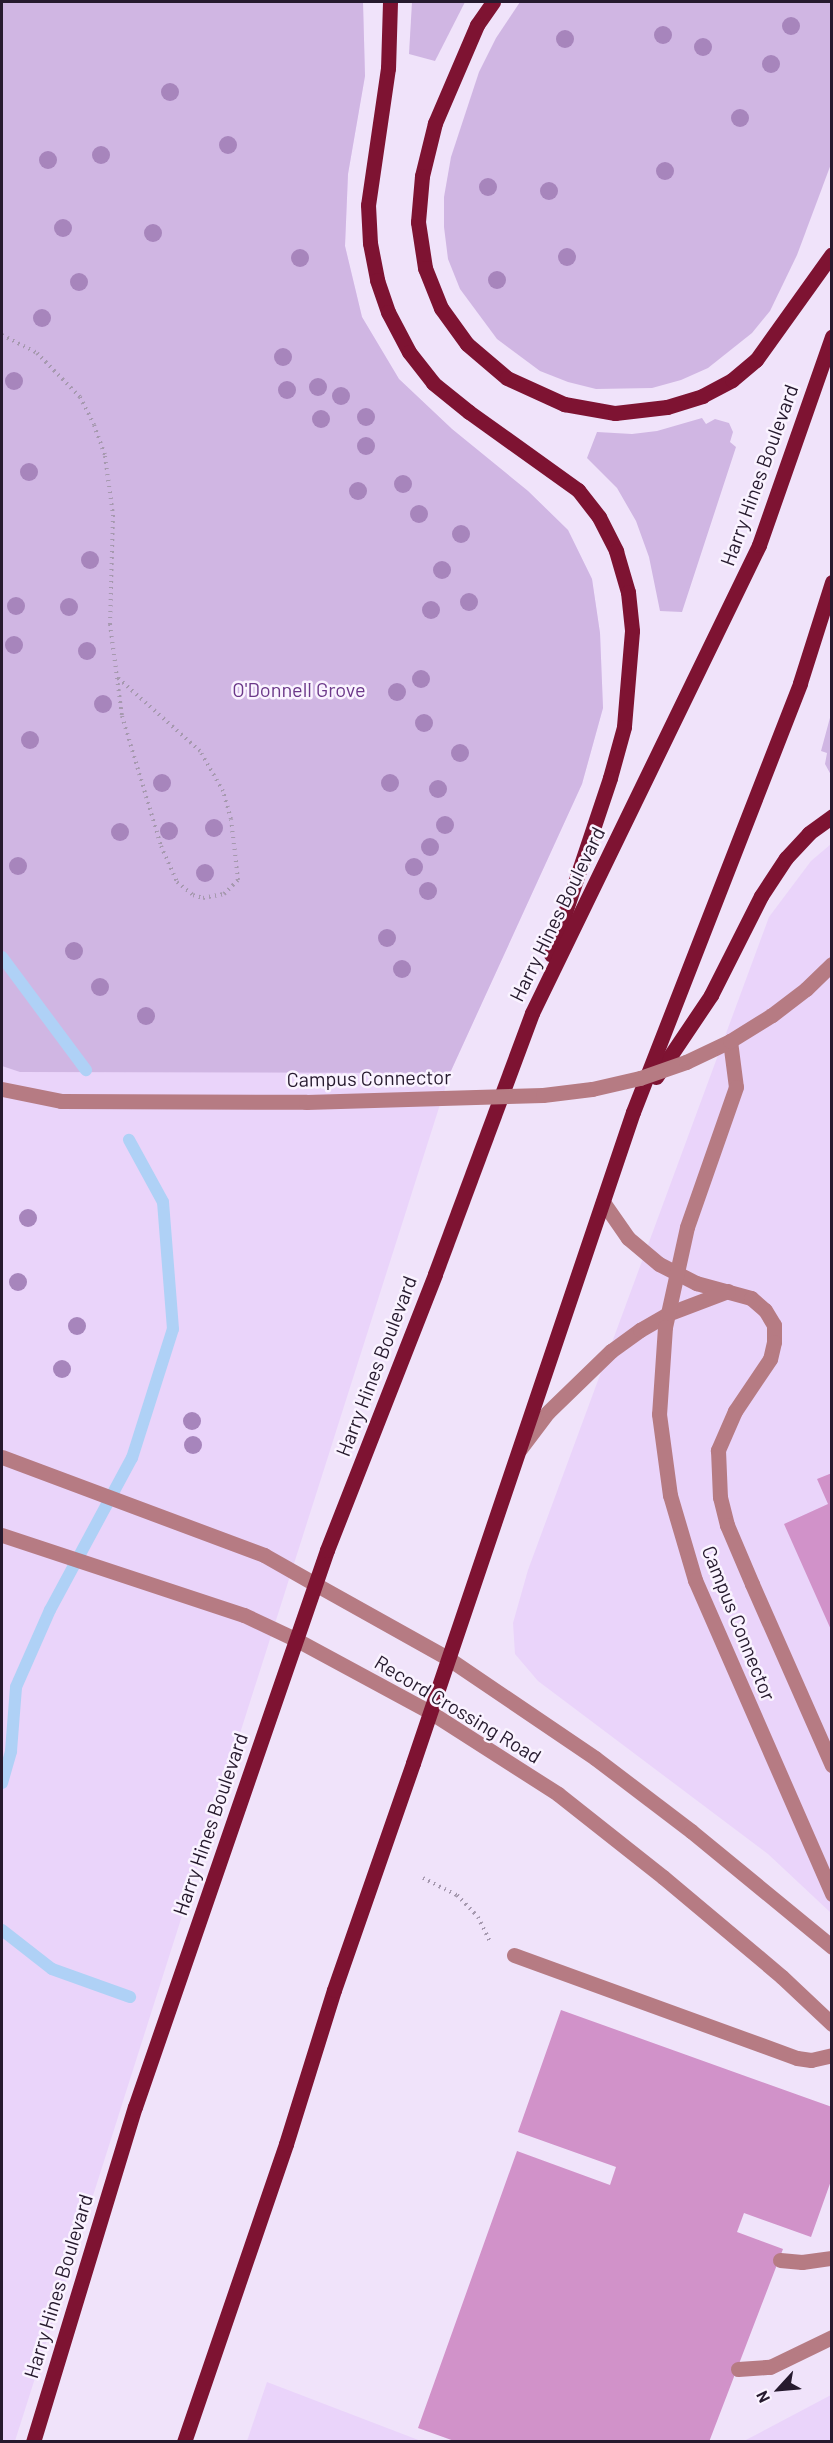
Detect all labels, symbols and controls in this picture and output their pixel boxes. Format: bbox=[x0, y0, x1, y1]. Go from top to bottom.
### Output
street label: Harry Hines Boulevard bbox=[715, 381, 803, 569]
park label: O'Donnell Grove bbox=[232, 677, 366, 701]
street label: Harry Hines Boulevard bbox=[504, 823, 610, 1005]
street label: Campus Connector bbox=[286, 1065, 452, 1091]
street label: Harry Hines Boulevard bbox=[331, 1272, 421, 1460]
street label: Campus Connector bbox=[697, 1542, 781, 1704]
street label: Record Crossing Road bbox=[370, 1650, 546, 1768]
street label: Harry Hines Boulevard bbox=[168, 1730, 252, 1918]
street label: Harry Hines Boulevard bbox=[19, 2191, 97, 2381]
north arrow bbox=[749, 2359, 809, 2419]
text: N bbox=[752, 2388, 773, 2406]

